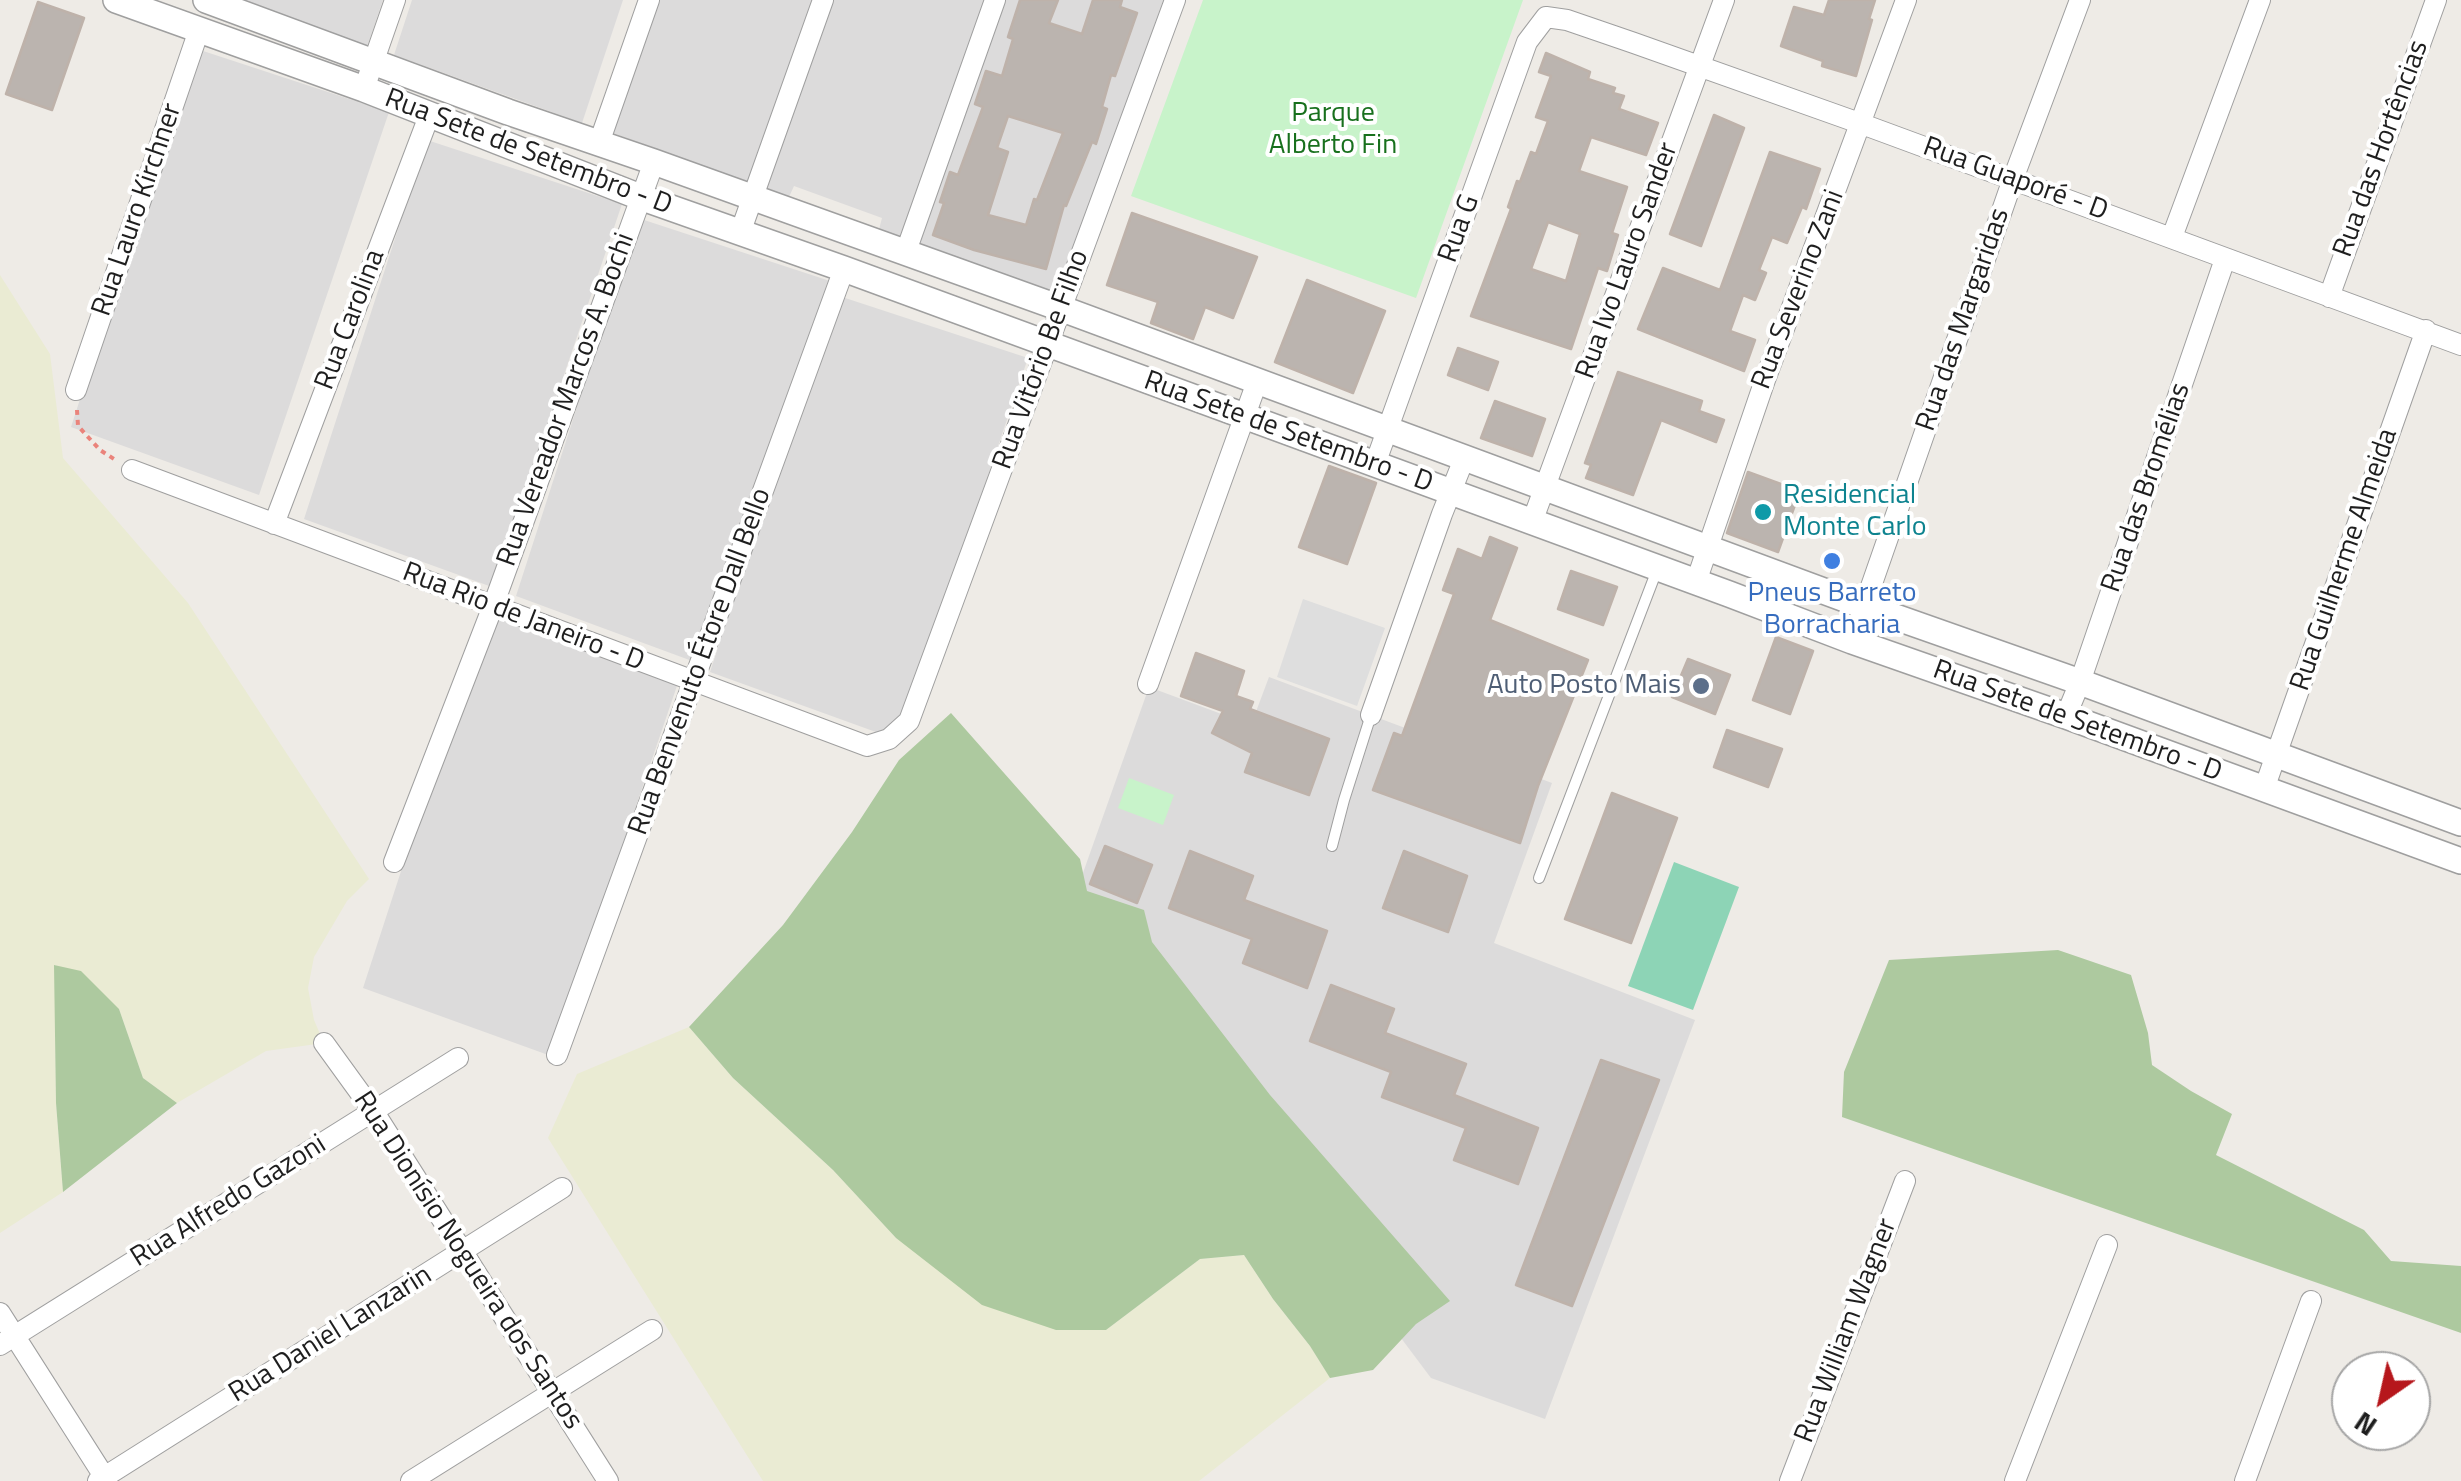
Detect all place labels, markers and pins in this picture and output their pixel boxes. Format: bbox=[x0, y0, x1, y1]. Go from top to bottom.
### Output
place label: Residencial Monte Carlo bbox=[1783, 479, 1926, 545]
marker: Residencial Monte Carlo bbox=[1752, 501, 1774, 523]
marker: Pneus Barreto Borracharia bbox=[1821, 550, 1843, 572]
place label: Pneus Barreto Borracharia bbox=[1748, 577, 1916, 643]
place label: Auto Posto Mais bbox=[1487, 669, 1681, 703]
marker: Auto Posto Mais bbox=[1690, 675, 1712, 697]

